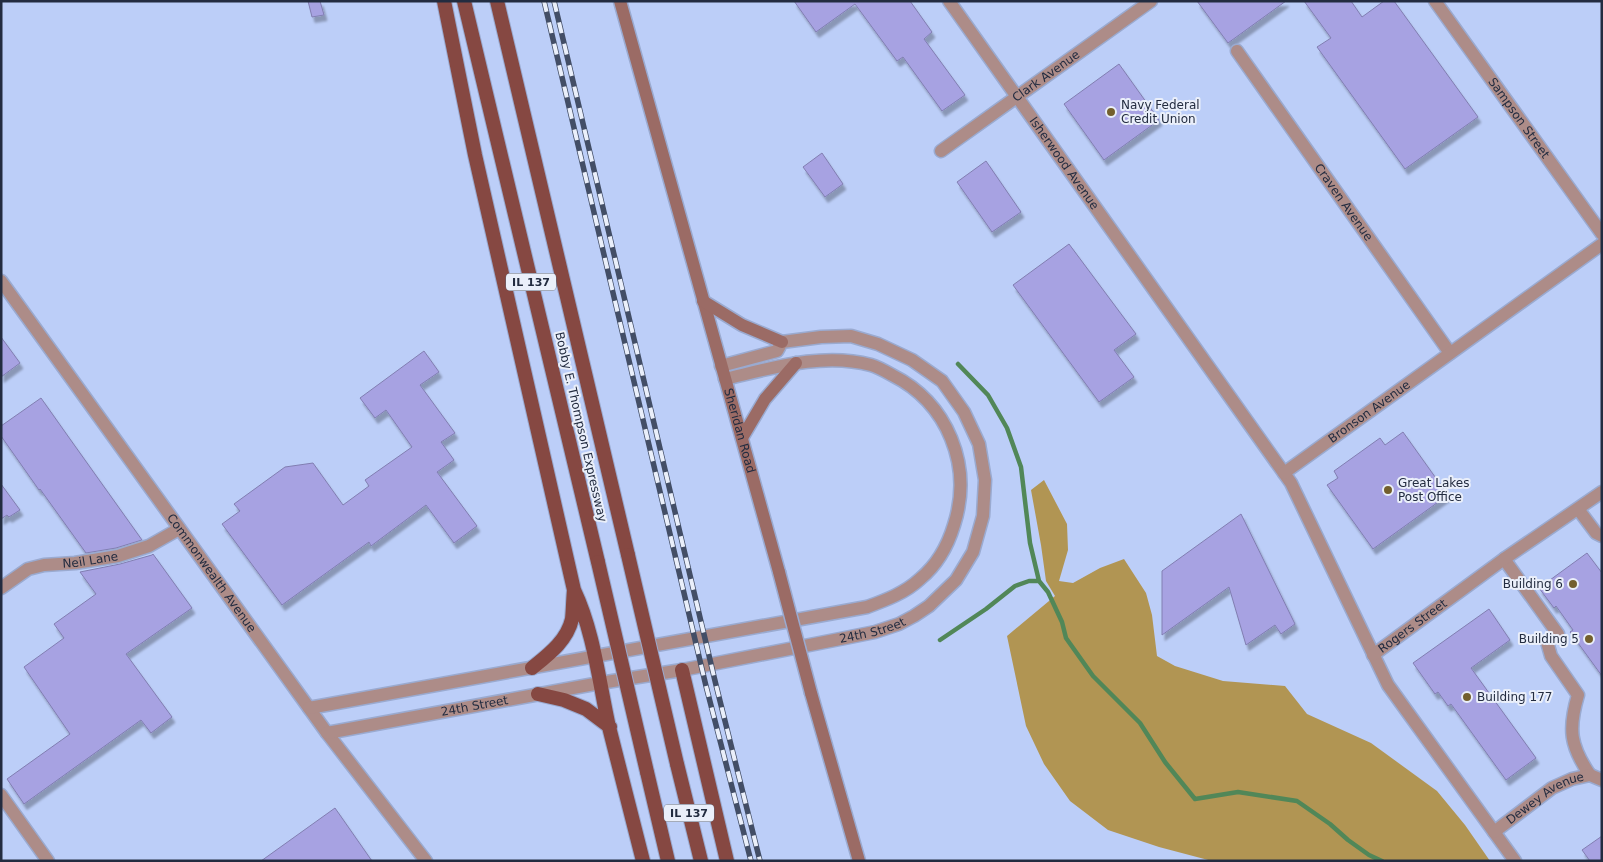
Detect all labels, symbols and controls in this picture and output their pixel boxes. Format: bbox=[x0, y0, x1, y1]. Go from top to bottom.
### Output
street label: Clark Avenue bbox=[1010, 47, 1082, 105]
street label: Sampson Street bbox=[1485, 75, 1553, 161]
place label: Navy Federal Credit Union bbox=[1121, 98, 1200, 126]
marker: Navy Federal Credit Union bbox=[1105, 106, 1117, 118]
street label: Isherwood Avenue bbox=[1027, 114, 1102, 212]
street label: Craven Avenue bbox=[1312, 161, 1376, 243]
road number: IL 137 bbox=[506, 274, 556, 290]
street label: Bobby E. Thompson Expressway bbox=[552, 331, 610, 523]
street label: Bronson Avenue bbox=[1326, 377, 1413, 446]
street label: Sheridan Road bbox=[721, 387, 758, 475]
place label: Great Lakes Post Office bbox=[1398, 476, 1469, 504]
marker: Great Lakes Post Office bbox=[1382, 484, 1394, 496]
street label: Commonwealth Avenue bbox=[164, 511, 259, 635]
street label: Neil Lane bbox=[62, 549, 119, 571]
place label: Building 6 bbox=[1503, 577, 1563, 591]
marker: Building 6 bbox=[1567, 578, 1579, 590]
street label: Rogers Street bbox=[1375, 596, 1450, 656]
street label: 24th Street bbox=[838, 615, 908, 646]
place label: Building 5 bbox=[1519, 632, 1579, 646]
marker: Building 5 bbox=[1583, 633, 1595, 645]
place label: Building 177 bbox=[1477, 690, 1552, 704]
marker: Building 177 bbox=[1461, 691, 1473, 703]
street label: 24th Street bbox=[440, 693, 510, 719]
street label: Dewey Avenue bbox=[1504, 770, 1585, 827]
road number: IL 137 bbox=[664, 804, 714, 821]

